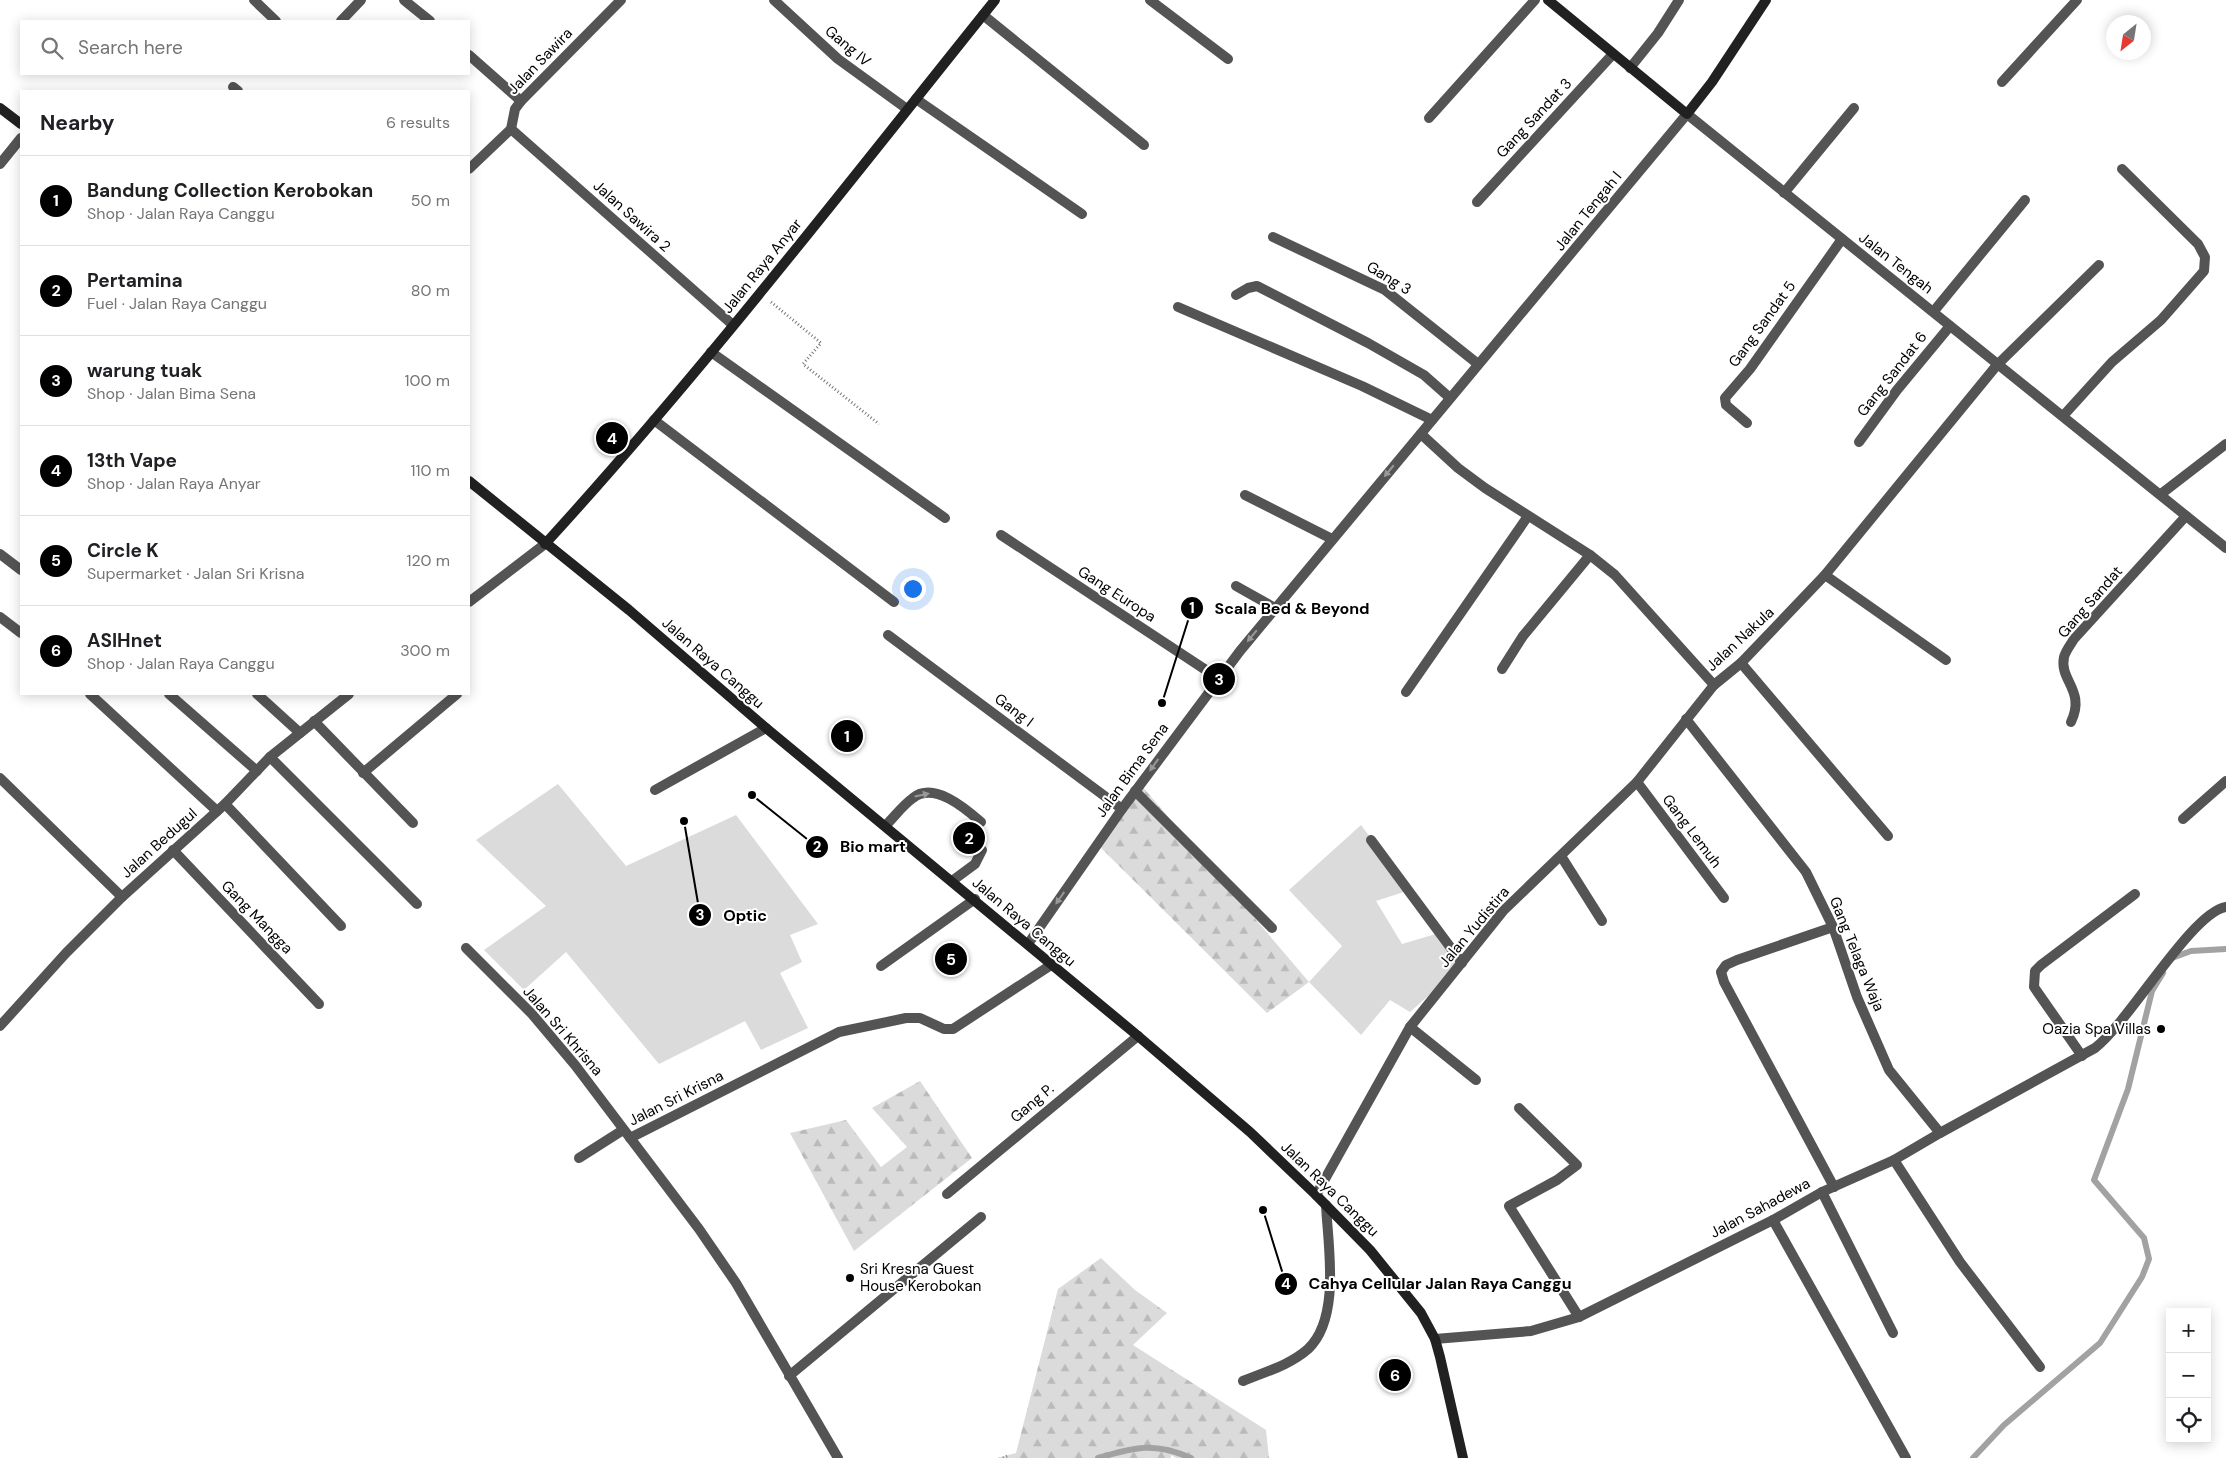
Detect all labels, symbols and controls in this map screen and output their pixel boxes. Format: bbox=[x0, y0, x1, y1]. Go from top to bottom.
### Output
north arrow bbox=[2106, 15, 2151, 60]
search box bbox=[20, 20, 470, 75]
street label: Gang IV bbox=[821, 21, 875, 71]
street label: Jalan Sawira bbox=[503, 23, 577, 99]
icon: search bbox=[38, 34, 66, 62]
text: Search here bbox=[78, 35, 183, 60]
street label: Gang Sandat 3 bbox=[1492, 74, 1576, 162]
text: Nearby bbox=[40, 109, 114, 137]
text: 6 results bbox=[386, 112, 450, 133]
street label: Jalan Tengah I bbox=[1550, 167, 1626, 255]
street label: Jalan Sawira 2 bbox=[589, 176, 675, 256]
text: Bandung Collection Kerobokan bbox=[87, 178, 373, 203]
text: 1 bbox=[53, 190, 59, 211]
text: 50 m bbox=[411, 190, 450, 211]
text: Shop · Jalan Raya Canggu bbox=[87, 203, 275, 224]
street label: Jalan Raya Anyar bbox=[718, 214, 807, 318]
street label: Jalan Tengah bbox=[1855, 228, 1937, 298]
street label: Gang 3 bbox=[1363, 256, 1415, 300]
text: Pertamina bbox=[87, 268, 183, 293]
street label: Gang Sandat 5 bbox=[1724, 277, 1800, 371]
text: 2 bbox=[51, 280, 61, 301]
text: 80 m bbox=[411, 280, 450, 301]
text: Fuel · Jalan Raya Canggu bbox=[87, 293, 267, 314]
street label: Gang Sandat 6 bbox=[1853, 327, 1931, 421]
text: warung tuak bbox=[87, 358, 202, 383]
text: 3 bbox=[51, 370, 61, 391]
text: 100 m bbox=[405, 370, 450, 391]
text: Shop · Jalan Bima Sena bbox=[87, 383, 256, 404]
pin: 4 bbox=[596, 419, 628, 457]
text: 13th Vape bbox=[87, 448, 177, 473]
text: 4 bbox=[51, 460, 61, 481]
text: 110 m bbox=[411, 460, 450, 481]
one-way arrow bbox=[1384, 464, 1395, 477]
text: Shop · Jalan Raya Anyar bbox=[87, 473, 261, 494]
text: Circle K bbox=[87, 538, 159, 563]
text: 5 bbox=[51, 550, 61, 571]
text: 120 m bbox=[406, 550, 450, 571]
street label: Gang Europa bbox=[1074, 561, 1160, 627]
street label: Gang Sandat bbox=[2053, 562, 2127, 642]
text: Supermarket · Jalan Sri Krisna bbox=[87, 563, 304, 584]
your location bbox=[900, 576, 926, 602]
callout: Scala Bed & Beyond bbox=[1179, 592, 1379, 623]
text: 1 bbox=[1189, 598, 1195, 618]
text: Scala Bed & Beyond bbox=[1214, 598, 1370, 619]
street label: Jalan Nakula bbox=[1702, 602, 1778, 676]
street label: Jalan Raya Canggu bbox=[658, 613, 768, 713]
text: ASIHnet bbox=[87, 628, 162, 653]
one-way arrow bbox=[1247, 630, 1258, 642]
text: 6 bbox=[51, 640, 61, 661]
text: 300 m bbox=[400, 640, 450, 661]
text: Shop · Jalan Raya Canggu bbox=[87, 653, 275, 674]
pin: 3 bbox=[1203, 660, 1235, 698]
street label: Gang I bbox=[990, 689, 1038, 731]
pin: 1 bbox=[831, 717, 863, 755]
street label: Jalan Bima Sena bbox=[1091, 719, 1173, 821]
one-way arrow bbox=[1149, 758, 1159, 772]
street label: Gang Lemuh bbox=[1658, 790, 1726, 872]
one-way arrow bbox=[915, 791, 930, 799]
street label: Jalan Bedugul bbox=[117, 804, 201, 882]
pin: 2 bbox=[953, 819, 985, 857]
callout: Bio mart bbox=[805, 831, 916, 862]
text: Bio mart bbox=[840, 836, 906, 857]
text: 2 bbox=[813, 837, 822, 857]
street label: Jalan Raya Canggu bbox=[968, 873, 1080, 971]
street label: Gang Mangga bbox=[217, 876, 297, 958]
street label: Jalan Yudistira bbox=[1434, 882, 1514, 972]
one-way arrow bbox=[1055, 891, 1065, 905]
street label: Gang Telaga Waja bbox=[1825, 894, 1889, 1014]
callout: Optic bbox=[688, 900, 776, 931]
text: 3 bbox=[695, 905, 705, 925]
text: Optic bbox=[723, 905, 767, 926]
pin: 5 bbox=[935, 940, 967, 978]
street label: Jalan Sri Khrisna bbox=[519, 982, 607, 1080]
place label: Oazia Spa Villas bbox=[2042, 1019, 2151, 1039]
marker: Oazia Spa Villas bbox=[2155, 1023, 2167, 1035]
street label: Jalan Sri Krisna bbox=[625, 1066, 727, 1130]
street label: Gang P. bbox=[1006, 1079, 1058, 1127]
street label: Jalan Raya Canggu bbox=[1277, 1137, 1383, 1241]
street label: Jalan Sahadewa bbox=[1707, 1173, 1813, 1243]
place label: Sri Kresna Guest House Kerobokan bbox=[860, 1259, 981, 1296]
callout: Cahya Cellular Jalan Raya Canggu bbox=[1274, 1268, 1582, 1299]
marker: Sri Kresna Guest House Kerobokan bbox=[844, 1272, 856, 1284]
text: Cahya Cellular Jalan Raya Canggu bbox=[1308, 1273, 1572, 1294]
text: 4 bbox=[1281, 1274, 1291, 1294]
map controls bbox=[2166, 1308, 2211, 1443]
button: + bbox=[2166, 1308, 2211, 1353]
button: − bbox=[2166, 1353, 2211, 1398]
pin: 6 bbox=[1379, 1356, 1411, 1394]
button: locate bbox=[2166, 1398, 2211, 1443]

